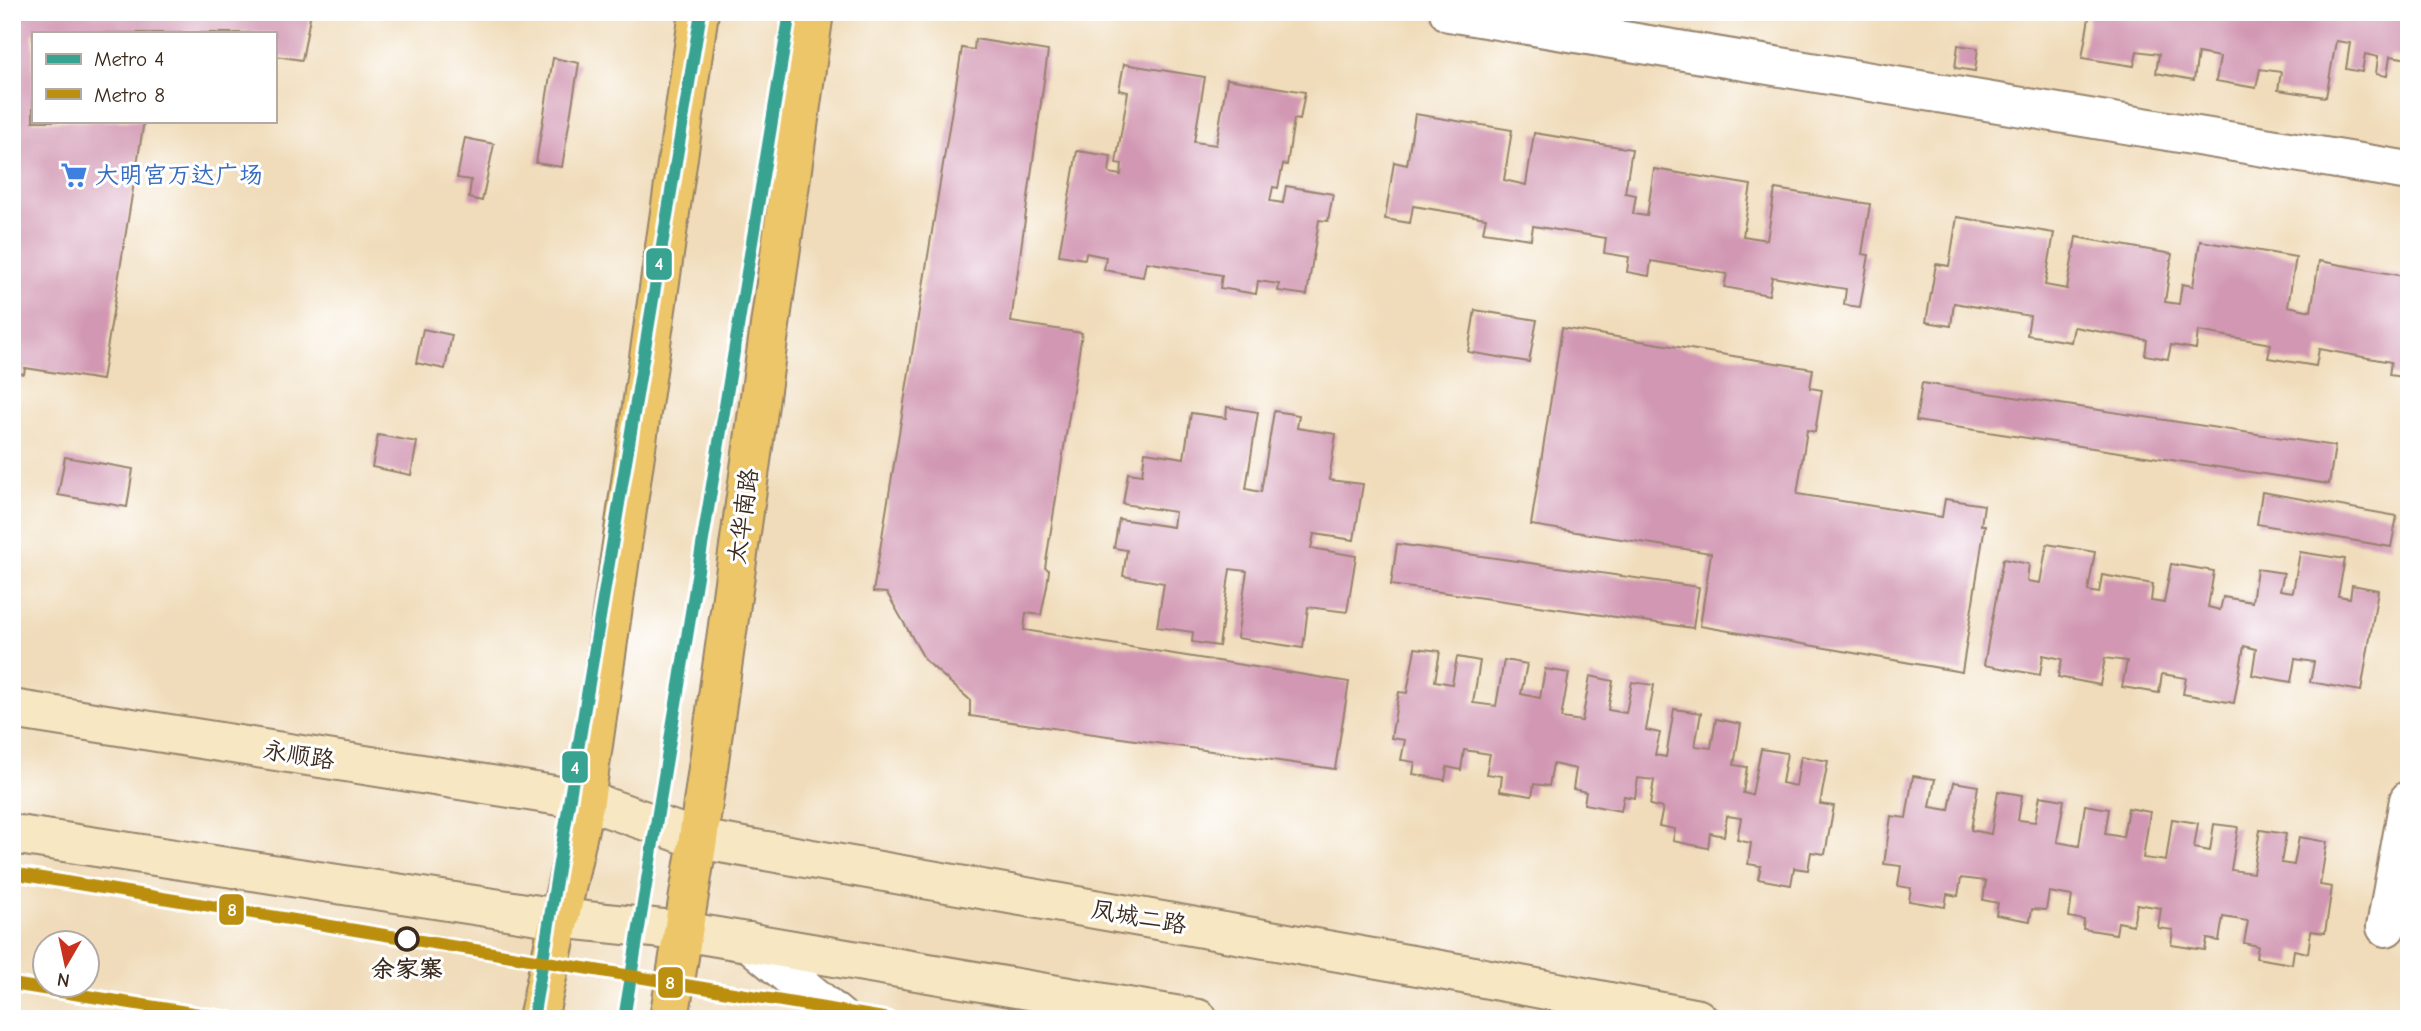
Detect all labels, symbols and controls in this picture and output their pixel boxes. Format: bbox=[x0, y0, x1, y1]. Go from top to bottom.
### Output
legend bbox=[32, 32, 276, 122]
text: Metro 4 bbox=[94, 47, 164, 71]
text: Metro 8 bbox=[94, 83, 165, 107]
supermarket icon: 大明宫万达广场 bbox=[59, 160, 89, 190]
place label: 大明宫万达广场 bbox=[95, 161, 263, 189]
line badge: 4 bbox=[645, 247, 673, 281]
text: 4 bbox=[655, 253, 664, 275]
street label: 太华南路 bbox=[722, 467, 764, 565]
street label: 永顺路 bbox=[261, 736, 337, 774]
line badge: 4 bbox=[561, 750, 589, 784]
text: 4 bbox=[571, 757, 580, 779]
line badge: 8 bbox=[218, 893, 245, 926]
street label: 凤城二路 bbox=[1089, 895, 1189, 939]
text: 8 bbox=[227, 899, 237, 921]
marker: 余家寨 bbox=[395, 927, 419, 951]
north arrow bbox=[32, 930, 102, 1000]
place label: 余家寨 bbox=[371, 955, 443, 983]
line badge: 8 bbox=[657, 966, 684, 999]
text: N bbox=[56, 968, 71, 992]
text: 8 bbox=[665, 972, 675, 994]

